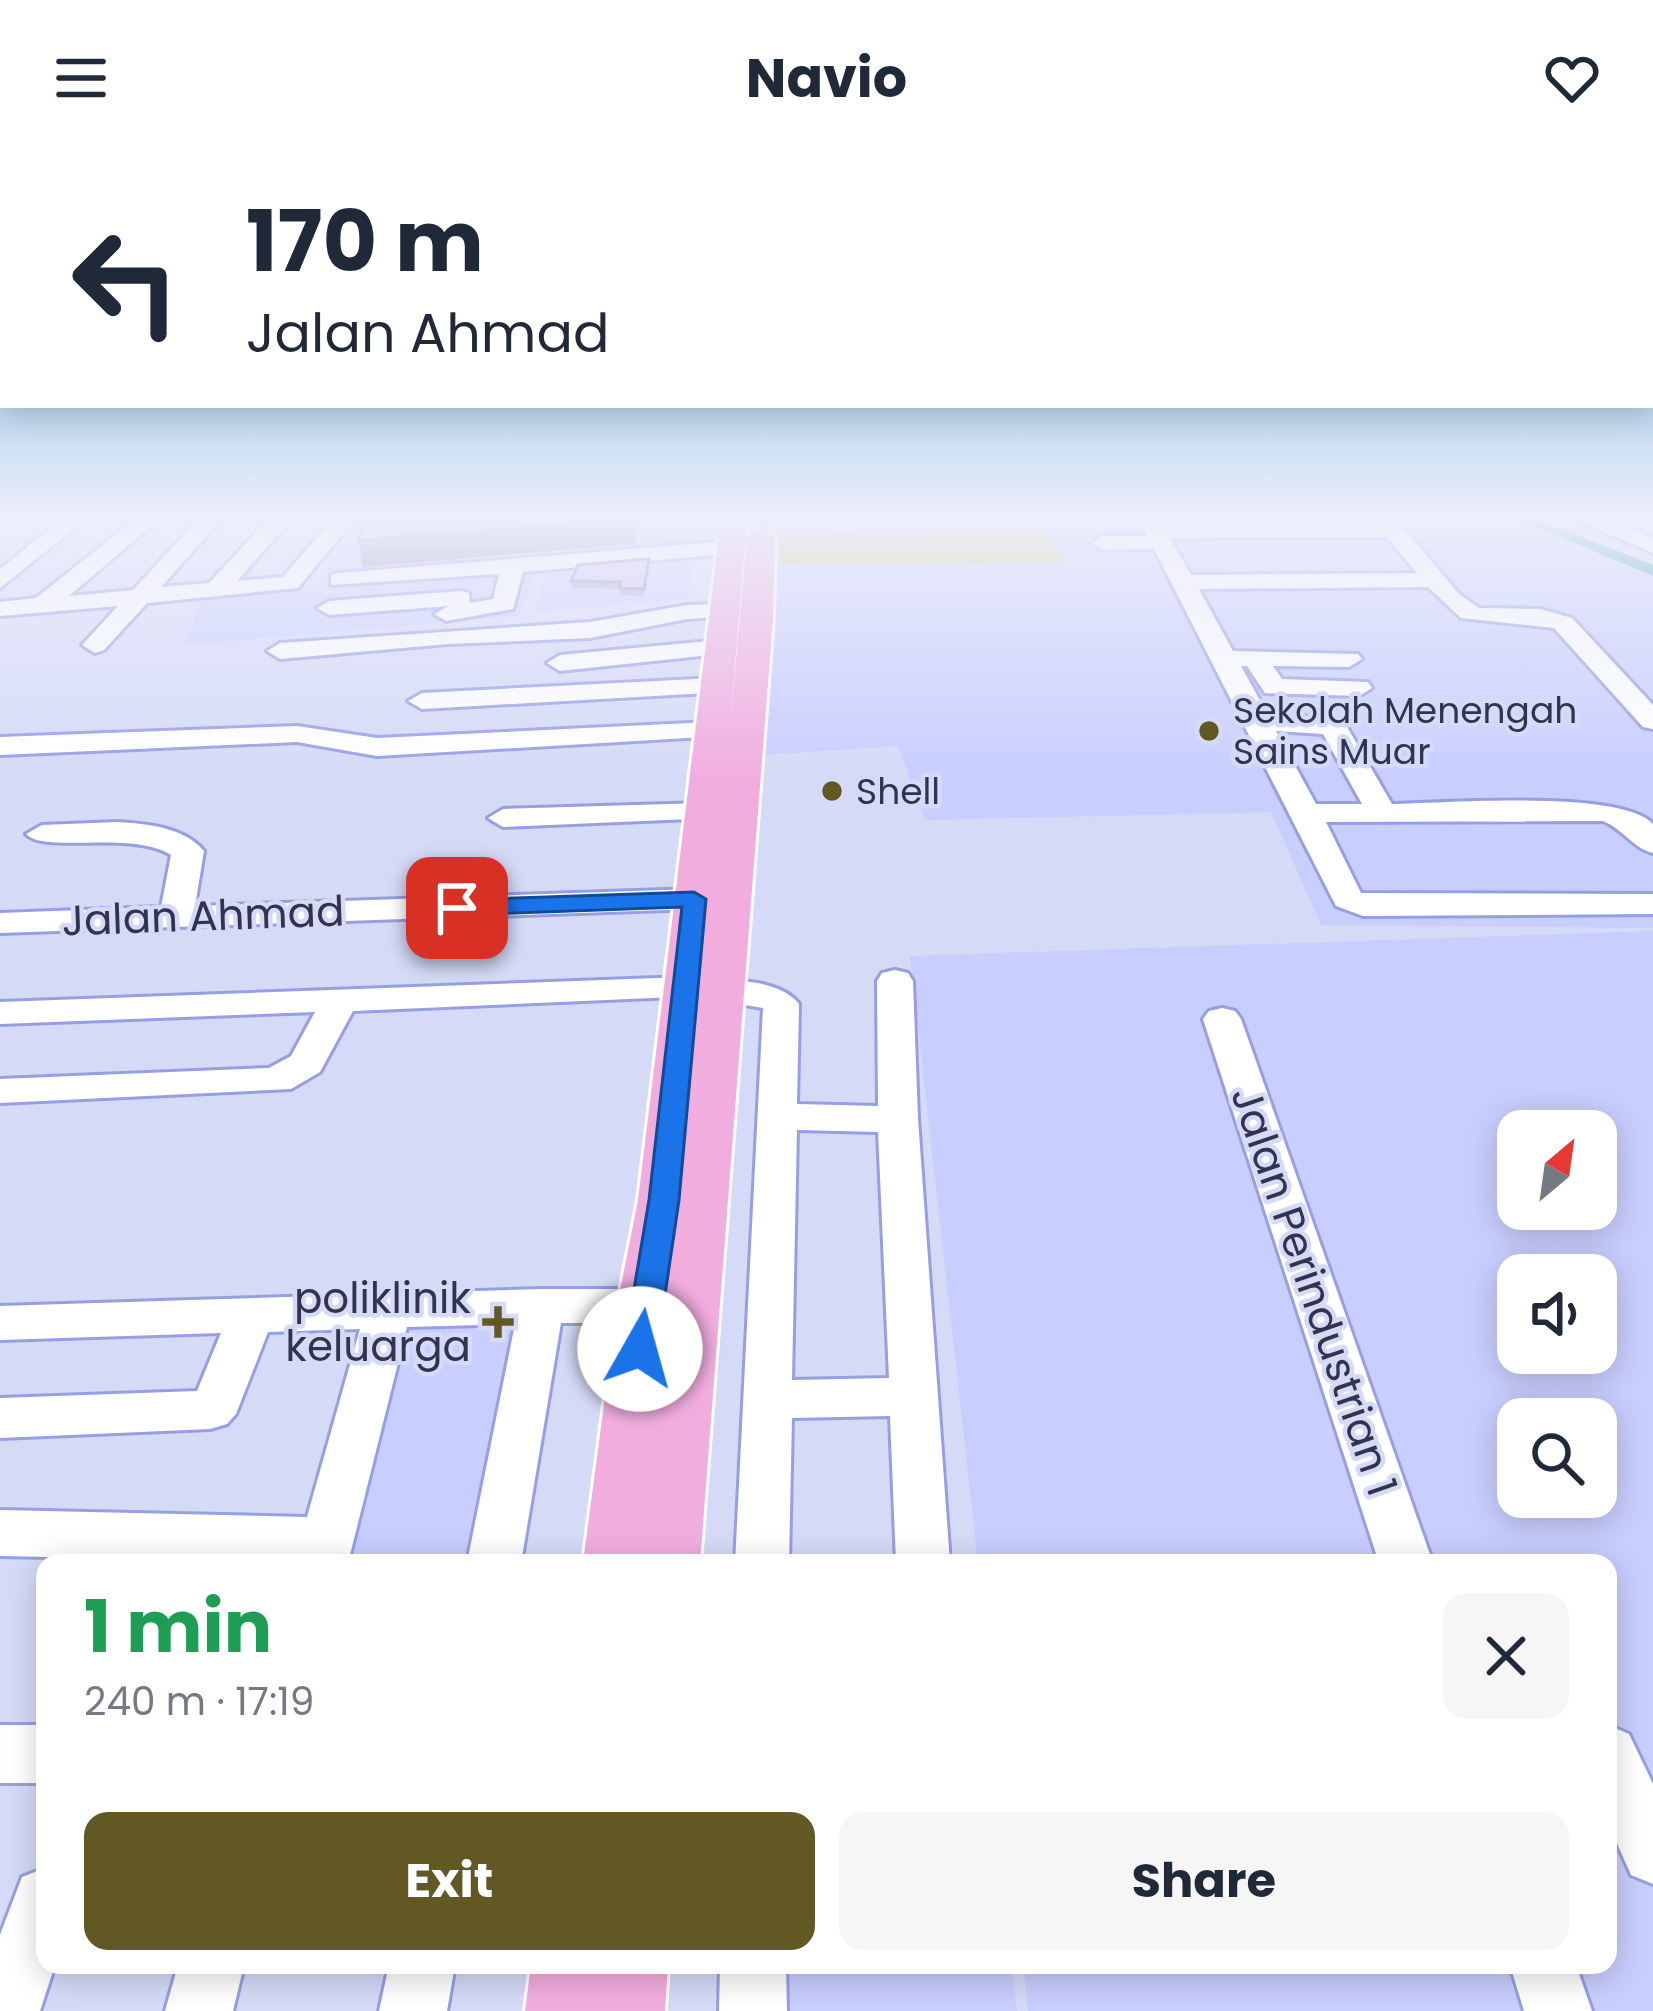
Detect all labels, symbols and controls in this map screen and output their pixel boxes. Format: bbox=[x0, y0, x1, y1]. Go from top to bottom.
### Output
text: Navio bbox=[746, 40, 907, 116]
icon: menu bbox=[48, 45, 114, 111]
icon: heart bbox=[1539, 45, 1605, 111]
text: 170 m bbox=[246, 183, 484, 300]
icon: left bbox=[48, 204, 204, 360]
text: Jalan Ahmad bbox=[246, 295, 609, 371]
place label: Sekolah Menengah Sains Muar bbox=[1233, 685, 1577, 777]
marker: Sekolah Menengah Sains Muar bbox=[1196, 718, 1222, 744]
place label: Shell bbox=[856, 766, 940, 817]
marker: Shell bbox=[819, 778, 845, 804]
pin bbox=[406, 857, 508, 959]
icon: arrive bbox=[424, 875, 490, 941]
street label: Jalan Ahmad bbox=[61, 882, 345, 950]
street label: Jalan Perindustrian 1 bbox=[1216, 1079, 1412, 1503]
north arrow bbox=[1497, 1110, 1617, 1230]
map controls bbox=[1497, 1110, 1617, 1518]
button: sound bbox=[1497, 1254, 1617, 1374]
place label: poliklinik keluarga bbox=[285, 1269, 471, 1376]
position arrow bbox=[577, 1286, 703, 1412]
marker: poliklinik keluarga bbox=[482, 1306, 514, 1338]
button: search bbox=[1497, 1398, 1617, 1518]
text: 1 min bbox=[84, 1576, 272, 1677]
button: close bbox=[1443, 1593, 1569, 1719]
text: 240 m · 17:19 bbox=[84, 1674, 314, 1729]
button: Exit bbox=[84, 1812, 815, 1950]
button: Share bbox=[839, 1812, 1569, 1950]

